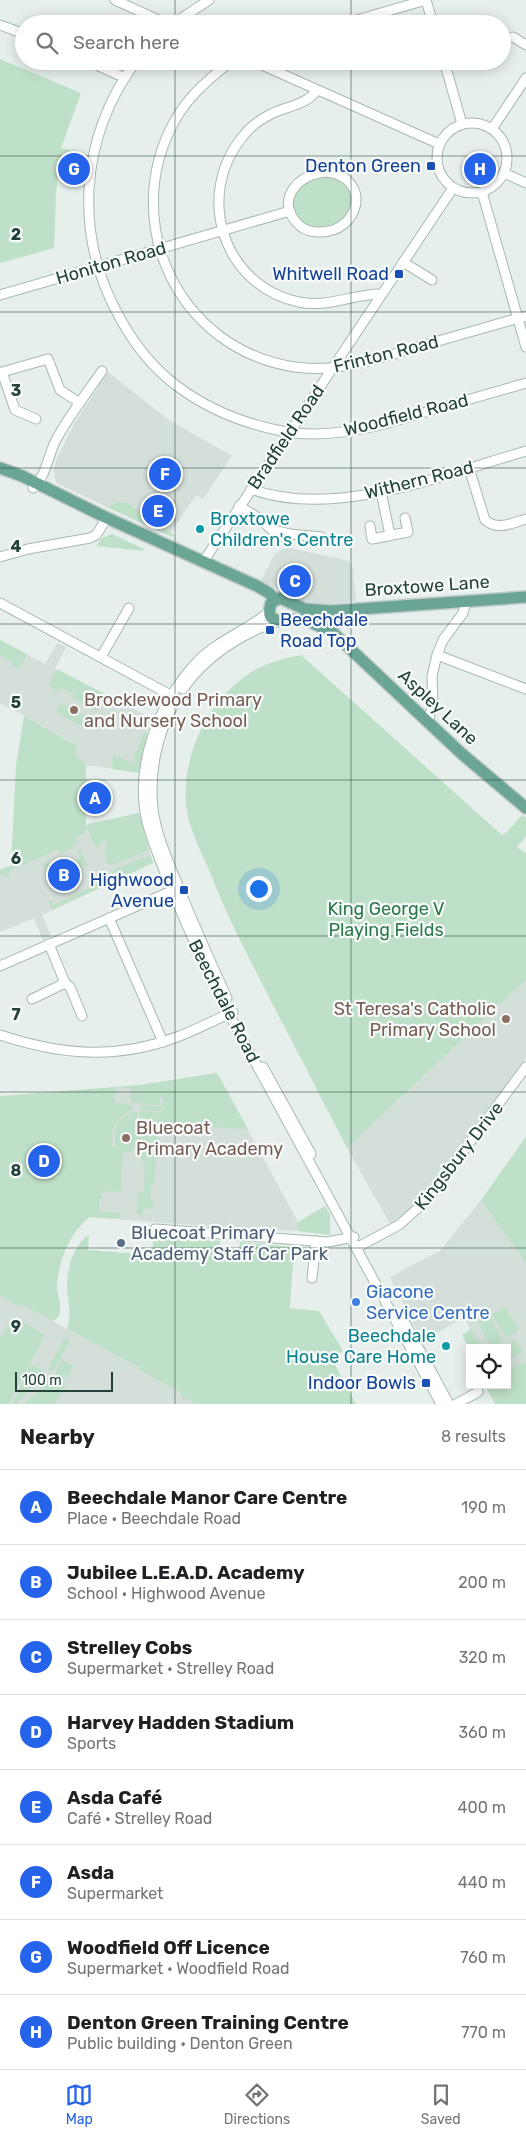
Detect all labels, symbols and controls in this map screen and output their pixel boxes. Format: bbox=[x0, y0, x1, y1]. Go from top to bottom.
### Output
search box bbox=[15, 15, 511, 70]
icon: search bbox=[33, 29, 61, 57]
text: Search here bbox=[73, 31, 180, 54]
pin: G bbox=[58, 150, 90, 188]
pin: H bbox=[464, 150, 496, 188]
place label: Denton Green bbox=[305, 155, 421, 177]
marker: Denton Green bbox=[425, 160, 437, 172]
text: 2 bbox=[11, 225, 21, 244]
street label: Honiton Road bbox=[53, 237, 169, 289]
place label: Whitwell Road bbox=[272, 263, 389, 285]
marker: Whitwell Road bbox=[393, 268, 405, 280]
street label: Frinton Road bbox=[331, 330, 441, 378]
street label: Bradfield Road bbox=[243, 380, 329, 494]
text: 3 bbox=[11, 381, 21, 400]
street label: Woodfield Road bbox=[341, 389, 471, 441]
pin: F bbox=[149, 455, 181, 493]
street label: Withern Road bbox=[362, 456, 476, 504]
pin: E bbox=[142, 492, 174, 530]
place label: Broxtowe Children's Centre bbox=[210, 508, 353, 551]
marker: Broxtowe Children's Centre bbox=[194, 523, 206, 535]
text: 4 bbox=[11, 537, 22, 556]
pin: C bbox=[279, 562, 311, 600]
street label: Broxtowe Lane bbox=[364, 571, 490, 601]
place label: Beechdale Road Top bbox=[280, 609, 368, 652]
marker: Beechdale Road Top bbox=[264, 624, 276, 636]
street label: Aspley Lane bbox=[394, 665, 482, 749]
place label: Brocklewood Primary and Nursery School bbox=[84, 689, 262, 732]
text: 5 bbox=[11, 693, 21, 712]
marker: Brocklewood Primary and Nursery School bbox=[68, 704, 80, 716]
pin: A bbox=[79, 779, 111, 817]
text: 6 bbox=[11, 849, 21, 868]
pin: B bbox=[48, 856, 80, 894]
place label: Highwood Avenue bbox=[90, 869, 174, 912]
your location bbox=[246, 876, 272, 902]
marker: Highwood Avenue bbox=[178, 884, 190, 896]
park label: King George V Playing Fields bbox=[327, 898, 445, 941]
street label: Beechdale Road bbox=[183, 936, 265, 1066]
place label: St Teresa's Catholic Primary School bbox=[334, 998, 496, 1041]
text: 7 bbox=[11, 1005, 21, 1024]
marker: St Teresa's Catholic Primary School bbox=[500, 1013, 512, 1025]
street label: Kingsbury Drive bbox=[410, 1097, 508, 1215]
place label: Bluecoat Primary Academy bbox=[136, 1117, 283, 1160]
marker: Bluecoat Primary Academy bbox=[120, 1132, 132, 1144]
pin: D bbox=[28, 1142, 60, 1180]
text: 8 bbox=[11, 1161, 22, 1180]
place label: Bluecoat Primary Academy Staff Car Park bbox=[131, 1222, 329, 1265]
marker: Bluecoat Primary Academy Staff Car Park bbox=[115, 1237, 127, 1249]
place label: Giacone Service Centre bbox=[366, 1281, 490, 1324]
marker: Giacone Service Centre bbox=[350, 1296, 362, 1308]
text: 9 bbox=[11, 1317, 21, 1336]
place label: Beechdale House Care Home bbox=[286, 1325, 436, 1368]
marker: Beechdale House Care Home bbox=[440, 1340, 452, 1352]
map controls bbox=[466, 1344, 511, 1389]
button: locate bbox=[466, 1344, 511, 1389]
scale bar bbox=[15, 1369, 112, 1392]
text: 100 m bbox=[22, 1372, 62, 1389]
place label: Indoor Bowls bbox=[308, 1372, 416, 1394]
marker: Indoor Bowls bbox=[420, 1377, 432, 1389]
text: Nearby bbox=[20, 1424, 95, 1449]
text: 8 results bbox=[441, 1427, 506, 1446]
text: Beechdale Manor Care Centre bbox=[67, 1486, 347, 1509]
text: A bbox=[30, 1498, 42, 1517]
text: 190 m bbox=[461, 1498, 506, 1517]
text: Place · Beechdale Road bbox=[67, 1509, 241, 1528]
text: Jubilee L.E.A.D. Academy bbox=[67, 1561, 305, 1584]
text: B bbox=[30, 1573, 42, 1592]
text: 200 m bbox=[458, 1573, 506, 1592]
text: School · Highwood Avenue bbox=[67, 1584, 265, 1603]
text: Strelley Cobs bbox=[67, 1636, 192, 1659]
text: C bbox=[30, 1648, 42, 1667]
text: 320 m bbox=[459, 1648, 506, 1667]
text: Supermarket · Strelley Road bbox=[67, 1659, 274, 1678]
text: Harvey Hadden Stadium bbox=[67, 1711, 294, 1734]
text: D bbox=[30, 1723, 42, 1742]
text: 360 m bbox=[458, 1723, 506, 1742]
text: Sports bbox=[67, 1734, 116, 1753]
text: Asda Café bbox=[67, 1786, 162, 1809]
text: E bbox=[31, 1798, 41, 1817]
text: 400 m bbox=[458, 1798, 506, 1817]
text: Café · Strelley Road bbox=[67, 1809, 212, 1828]
text: Asda bbox=[67, 1861, 114, 1884]
text: F bbox=[31, 1873, 41, 1892]
text: 440 m bbox=[458, 1873, 506, 1892]
text: Supermarket bbox=[67, 1884, 163, 1903]
text: Woodfield Off Licence bbox=[67, 1936, 270, 1959]
text: G bbox=[30, 1948, 42, 1967]
text: 760 m bbox=[460, 1948, 506, 1967]
text: Supermarket · Woodfield Road bbox=[67, 1959, 290, 1978]
text: Denton Green Training Centre bbox=[67, 2011, 349, 2034]
text: H bbox=[30, 2023, 42, 2042]
text: 770 m bbox=[461, 2023, 506, 2042]
text: Public building · Denton Green bbox=[67, 2034, 293, 2053]
tab: Map bbox=[65, 2081, 93, 2128]
tab: Directions bbox=[224, 2081, 290, 2128]
tab: Saved bbox=[421, 2081, 461, 2128]

